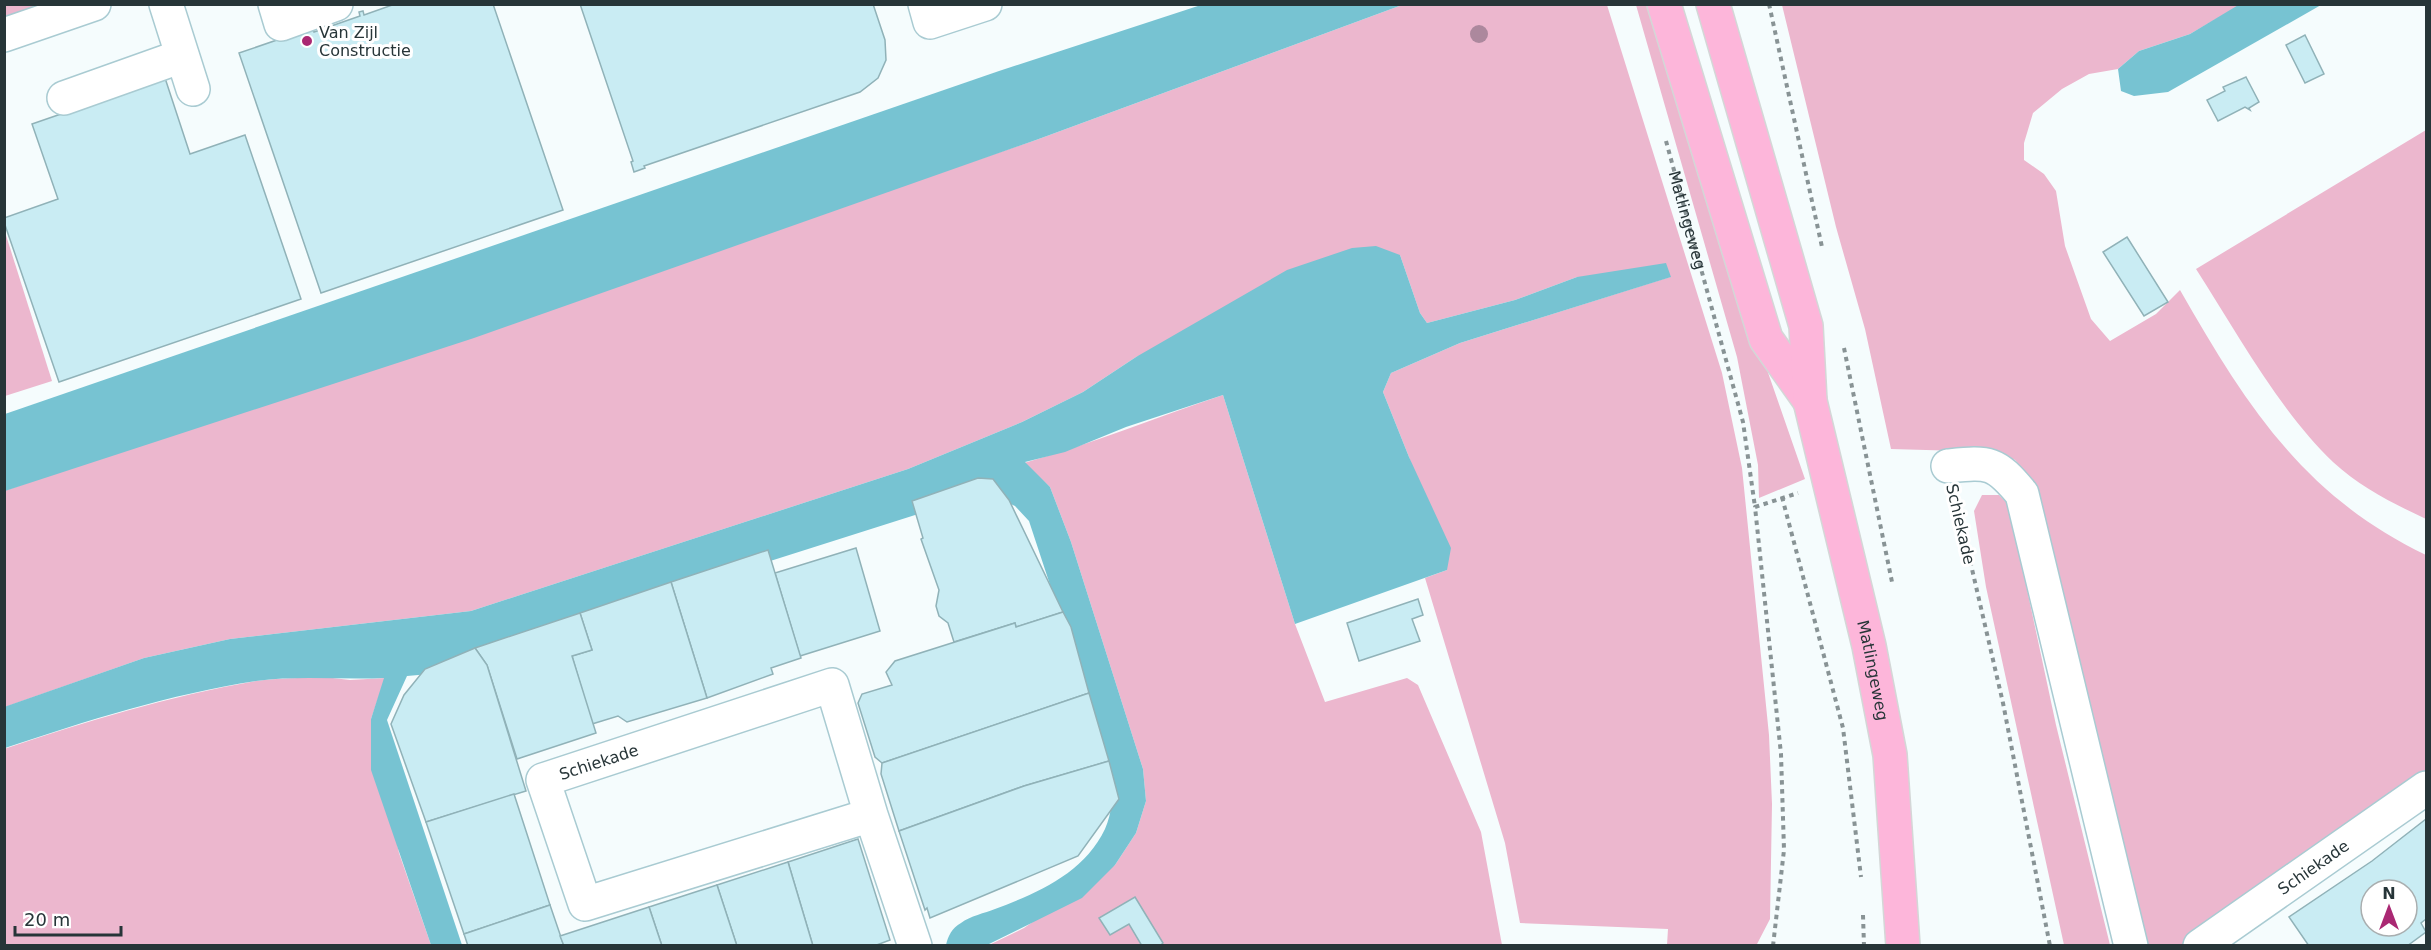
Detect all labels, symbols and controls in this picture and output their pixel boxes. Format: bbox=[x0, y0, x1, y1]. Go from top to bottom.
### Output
place label: Van Zijl Constructie bbox=[319, 23, 411, 60]
marker: Van Zijl Constructie bbox=[300, 34, 314, 48]
street label: Matlingeweg bbox=[1665, 168, 1710, 272]
street label: Schiekade bbox=[1942, 482, 1979, 566]
street label: Matlingeweg bbox=[1853, 618, 1892, 722]
street label: Schiekade bbox=[557, 740, 641, 784]
street label: Schiekade bbox=[2274, 836, 2353, 899]
north arrow bbox=[2359, 878, 2419, 938]
text: N bbox=[2382, 884, 2396, 903]
scale bar bbox=[15, 899, 122, 937]
text: 20 m bbox=[24, 909, 70, 930]

